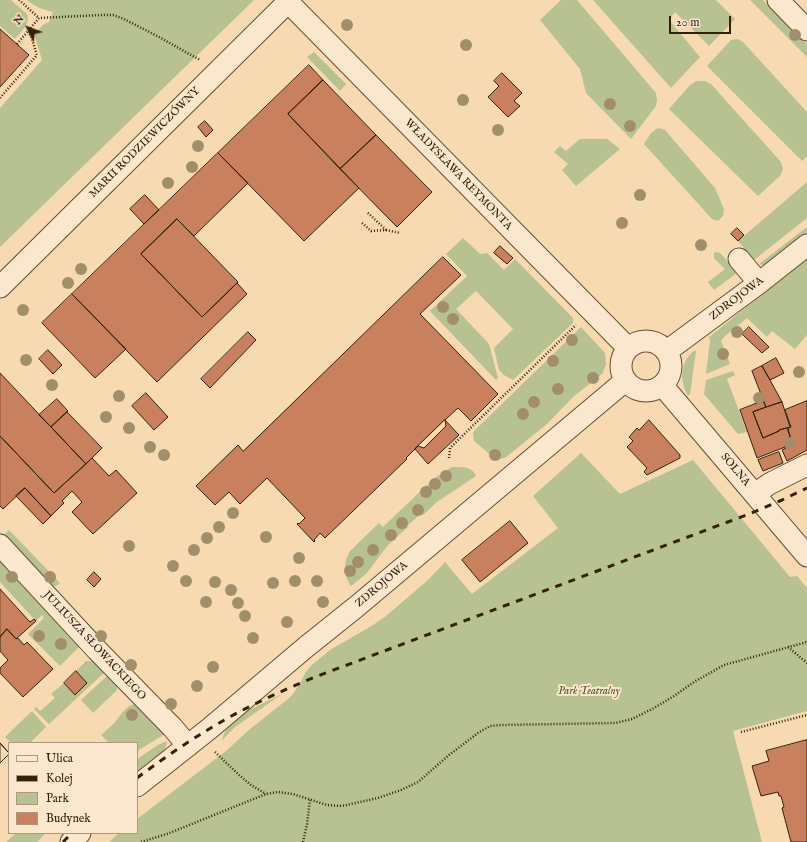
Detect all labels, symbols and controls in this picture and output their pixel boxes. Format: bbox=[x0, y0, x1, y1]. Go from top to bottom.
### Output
north arrow bbox=[8, 8, 48, 48]
scale bar bbox=[671, 8, 733, 34]
text: N bbox=[11, 12, 27, 28]
text: 20 m bbox=[676, 15, 699, 30]
street label: MARII RODZIEWICZÓWNY bbox=[87, 85, 203, 201]
street label: WŁADYSŁAWA REYMONTA bbox=[401, 117, 515, 233]
street label: ZDROJOWA bbox=[707, 274, 767, 324]
street label: SOLNA bbox=[717, 451, 753, 489]
street label: ZDROJOWA bbox=[353, 559, 411, 611]
street label: JULIUSZA SŁOWACKIEGO bbox=[40, 589, 148, 703]
park label: Park Teatralny bbox=[558, 685, 620, 699]
legend bbox=[8, 742, 138, 834]
text: Ulica bbox=[46, 751, 73, 766]
text: Kolej bbox=[46, 771, 73, 786]
text: Park bbox=[46, 791, 69, 806]
text: Budynek bbox=[46, 811, 91, 826]

